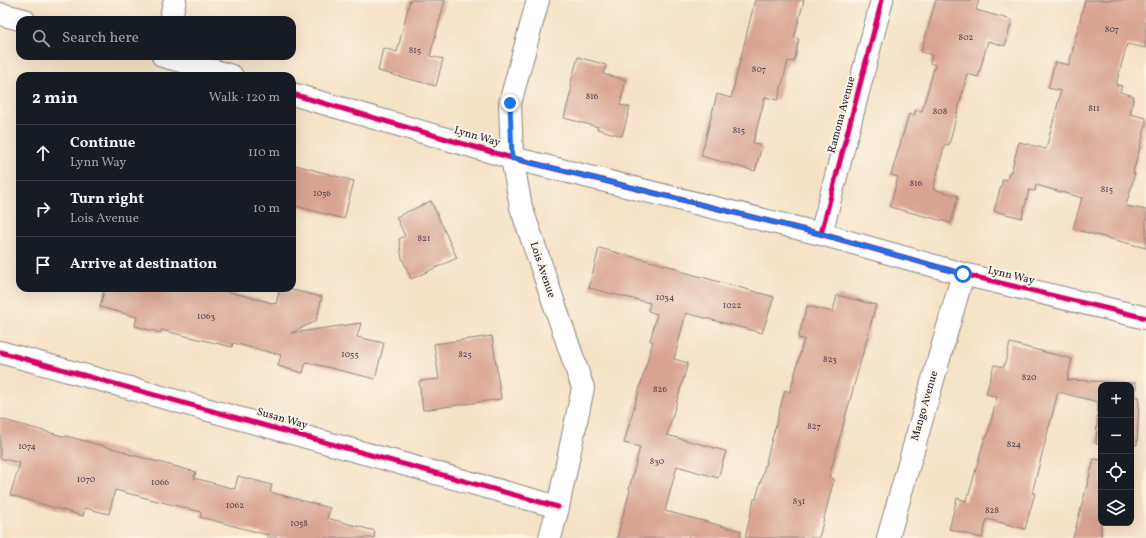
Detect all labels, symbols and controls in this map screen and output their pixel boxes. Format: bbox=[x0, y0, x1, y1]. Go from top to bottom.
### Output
search box bbox=[16, 16, 296, 60]
house number: 807 bbox=[1105, 23, 1119, 36]
icon: search bbox=[30, 27, 52, 49]
text: Search here bbox=[62, 28, 139, 49]
house number: 802 bbox=[959, 31, 974, 44]
house number: 815 bbox=[409, 44, 421, 57]
house number: 807 bbox=[752, 63, 766, 76]
street label: Ramona Avenue bbox=[825, 75, 859, 155]
text: 2 min bbox=[32, 87, 78, 110]
text: Walk · 120 m bbox=[209, 89, 280, 107]
house number: 816 bbox=[586, 90, 599, 103]
route end bbox=[501, 94, 519, 112]
house number: 811 bbox=[1088, 102, 1100, 115]
house number: 808 bbox=[933, 105, 948, 118]
street label: Lynn Way bbox=[452, 123, 502, 151]
house number: 815 bbox=[733, 124, 745, 137]
text: Continue bbox=[70, 133, 135, 154]
icon: ahead bbox=[32, 142, 54, 164]
text: 110 m bbox=[248, 144, 280, 162]
text: Lynn Way bbox=[70, 154, 126, 172]
house number: 816 bbox=[910, 177, 923, 190]
house number: 815 bbox=[1101, 183, 1113, 196]
house number: 1056 bbox=[313, 187, 331, 200]
text: Turn right bbox=[70, 189, 144, 210]
icon: right bbox=[32, 198, 54, 220]
text: 10 m bbox=[253, 200, 280, 218]
text: Lois Avenue bbox=[70, 210, 139, 228]
house number: 821 bbox=[418, 232, 430, 245]
street label: Lois Avenue bbox=[525, 240, 559, 300]
icon: arrive bbox=[32, 254, 54, 276]
text: Arrive at destination bbox=[70, 254, 217, 275]
street label: Lynn Way bbox=[986, 263, 1036, 289]
route start bbox=[954, 265, 972, 283]
house number: 1034 bbox=[656, 291, 674, 304]
house number: 1022 bbox=[723, 299, 741, 312]
house number: 1063 bbox=[197, 310, 215, 323]
house number: 1055 bbox=[341, 348, 359, 361]
house number: 825 bbox=[458, 348, 472, 361]
house number: 823 bbox=[823, 353, 837, 366]
street label: Mango Avenue bbox=[908, 369, 942, 443]
house number: 820 bbox=[1022, 371, 1037, 384]
map controls bbox=[1098, 382, 1134, 526]
button: + bbox=[1098, 382, 1134, 418]
house number: 826 bbox=[653, 383, 667, 396]
street label: Susan Way bbox=[255, 405, 309, 433]
button: − bbox=[1098, 418, 1134, 454]
house number: 827 bbox=[807, 420, 821, 433]
house number: 824 bbox=[1007, 438, 1021, 451]
house number: 1074 bbox=[18, 440, 36, 453]
button: locate bbox=[1098, 454, 1134, 490]
house number: 830 bbox=[650, 455, 665, 468]
house number: 1070 bbox=[77, 473, 96, 486]
house number: 1066 bbox=[151, 476, 170, 489]
button: layers bbox=[1098, 490, 1134, 526]
house number: 831 bbox=[793, 495, 805, 508]
house number: 1062 bbox=[226, 499, 244, 512]
house number: 828 bbox=[985, 504, 999, 517]
house number: 1058 bbox=[290, 517, 308, 530]

